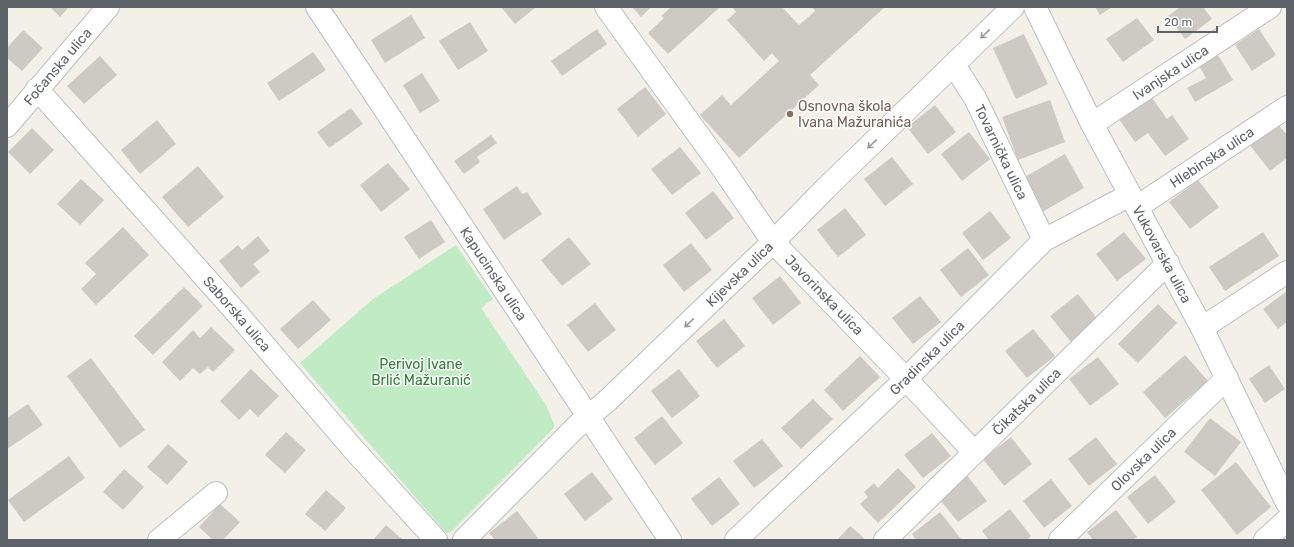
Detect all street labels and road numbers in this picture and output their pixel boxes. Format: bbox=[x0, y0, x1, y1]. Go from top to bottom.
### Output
street label: Fočanska ulica bbox=[20, 25, 95, 109]
street label: Ivanjska ulica bbox=[1130, 42, 1212, 104]
street label: Tovarnička ulica bbox=[970, 102, 1031, 202]
street label: Hlebinska ulica bbox=[1167, 123, 1257, 192]
street label: Vukovarska ulica bbox=[1129, 203, 1195, 306]
street label: Kapucinska ulica bbox=[456, 224, 530, 324]
street label: Kijevska ulica bbox=[703, 238, 777, 311]
street label: Javorinska ulica bbox=[781, 252, 867, 339]
street label: Saborska ulica bbox=[199, 273, 274, 355]
street label: Gradinska ulica bbox=[886, 317, 968, 399]
street label: Čikatska ulica bbox=[988, 365, 1065, 439]
street label: Olovska ulica bbox=[1107, 424, 1180, 495]

